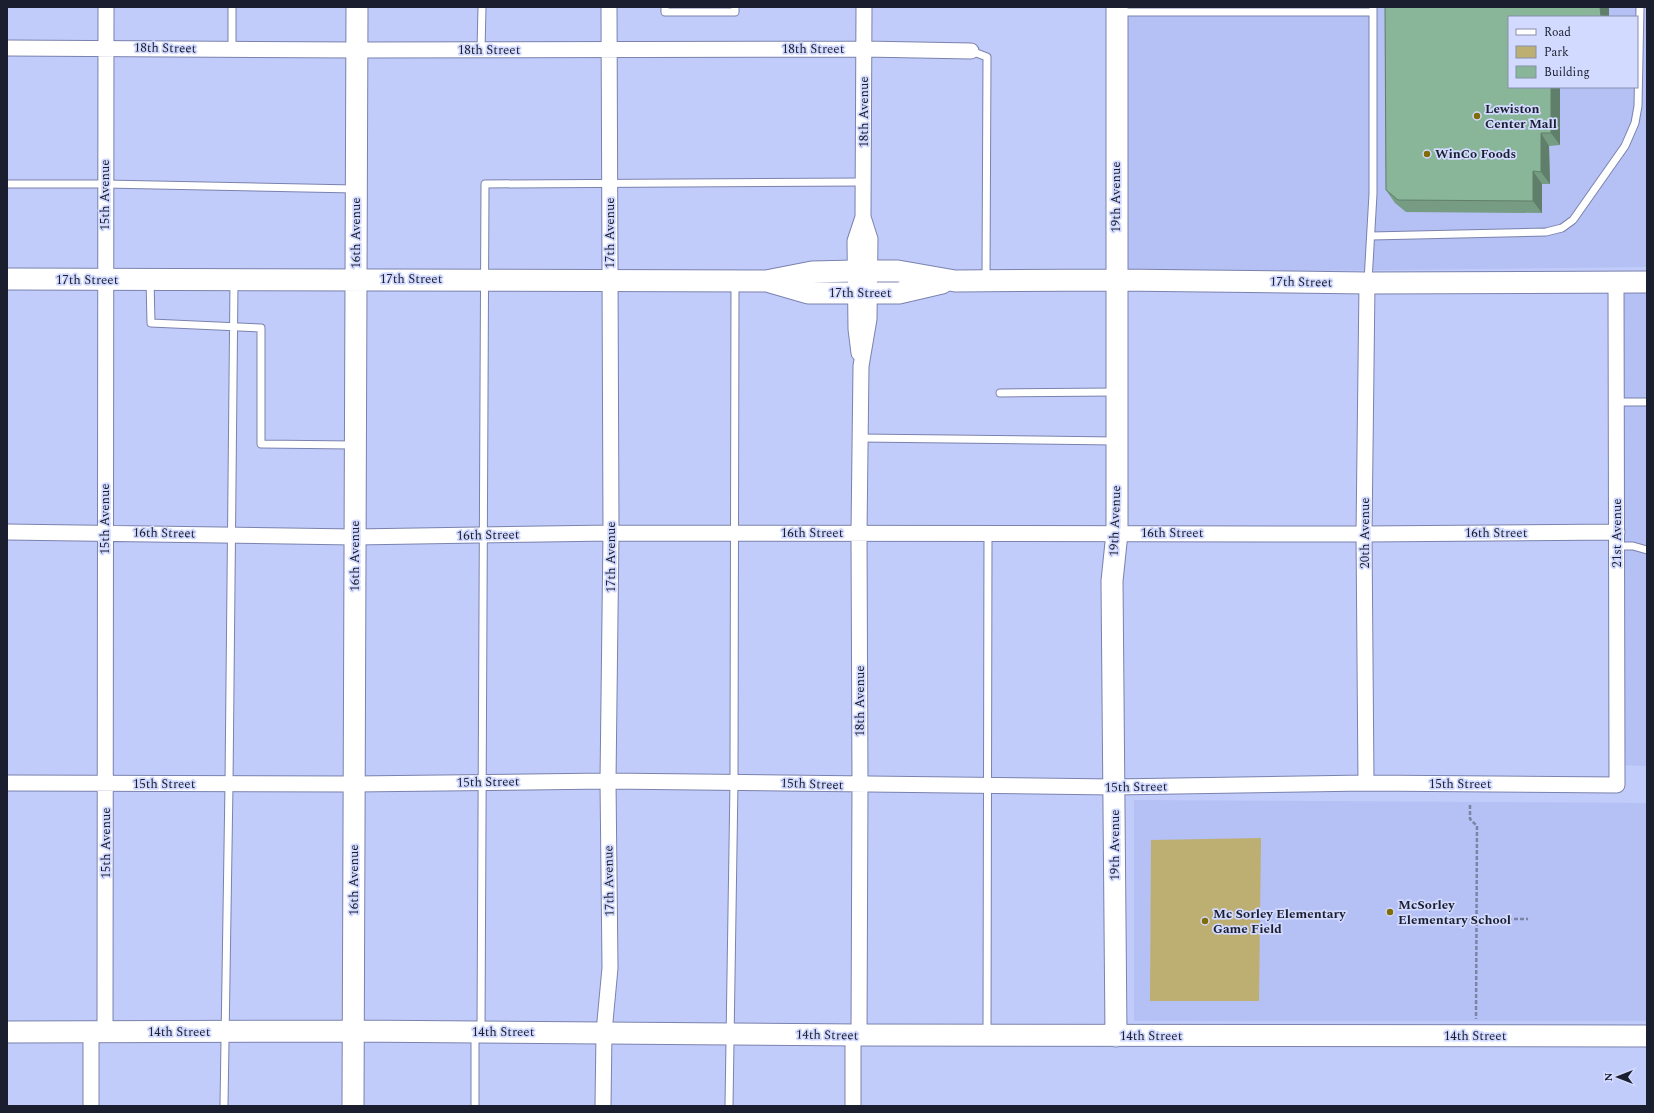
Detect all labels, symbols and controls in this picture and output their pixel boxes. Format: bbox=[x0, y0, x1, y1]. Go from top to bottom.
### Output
legend bbox=[1508, 16, 1638, 88]
text: Road bbox=[1544, 23, 1571, 42]
street label: 18th Street bbox=[134, 37, 197, 59]
street label: 18th Street bbox=[782, 39, 845, 59]
street label: 18th Street bbox=[458, 40, 521, 60]
text: Park bbox=[1544, 43, 1569, 62]
text: Building bbox=[1544, 63, 1590, 82]
street label: 18th Avenue bbox=[854, 76, 874, 148]
place label: Lewiston Center Mall bbox=[1485, 99, 1557, 134]
marker: Lewiston Center Mall bbox=[1472, 111, 1482, 121]
place label: WinCo Foods bbox=[1435, 144, 1516, 164]
marker: WinCo Foods bbox=[1422, 149, 1432, 159]
street label: 15th Avenue bbox=[95, 159, 115, 231]
street label: 19th Avenue bbox=[1106, 161, 1126, 233]
street label: 16th Avenue bbox=[346, 197, 366, 269]
street label: 17th Avenue bbox=[600, 197, 620, 269]
street label: 17th Street bbox=[380, 269, 443, 289]
street label: 17th Street bbox=[56, 270, 119, 290]
street label: 17th Street bbox=[1270, 271, 1333, 293]
street label: 17th Street bbox=[829, 283, 892, 303]
street label: 15th Avenue bbox=[95, 483, 115, 555]
street label: 19th Avenue bbox=[1104, 485, 1126, 557]
street label: 20th Avenue bbox=[1355, 497, 1375, 569]
street label: 21st Avenue bbox=[1607, 498, 1627, 568]
street label: 16th Avenue bbox=[345, 520, 365, 592]
street label: 17th Avenue bbox=[601, 521, 621, 593]
street label: 16th Street bbox=[133, 522, 196, 544]
street label: 16th Street bbox=[781, 523, 844, 543]
street label: 16th Street bbox=[1141, 523, 1204, 543]
street label: 16th Street bbox=[1465, 523, 1528, 543]
street label: 16th Street bbox=[457, 524, 520, 546]
street label: 18th Avenue bbox=[850, 665, 870, 737]
street label: 15th Street bbox=[457, 771, 520, 793]
street label: 15th Street bbox=[780, 773, 844, 795]
street label: 15th Street bbox=[133, 774, 196, 794]
street label: 15th Street bbox=[1429, 774, 1492, 794]
street label: 15th Street bbox=[1105, 776, 1168, 798]
street label: 15th Avenue bbox=[96, 807, 116, 879]
street label: 19th Avenue bbox=[1105, 809, 1125, 881]
street label: 16th Avenue bbox=[344, 844, 364, 916]
street label: 17th Avenue bbox=[598, 845, 620, 917]
place label: McSorley Elementary School bbox=[1398, 895, 1511, 930]
place label: Mc Sorley Elementary Game Field bbox=[1213, 904, 1346, 939]
marker: McSorley Elementary School bbox=[1385, 907, 1395, 917]
marker: Mc Sorley Elementary Game Field bbox=[1200, 916, 1210, 926]
street label: 14th Street bbox=[148, 1022, 211, 1042]
street label: 14th Street bbox=[472, 1022, 535, 1042]
street label: 14th Street bbox=[796, 1024, 859, 1046]
street label: 14th Street bbox=[1120, 1026, 1183, 1046]
street label: 14th Street bbox=[1444, 1026, 1507, 1046]
north arrow bbox=[1598, 1057, 1638, 1097]
text: N bbox=[1600, 1072, 1617, 1081]

